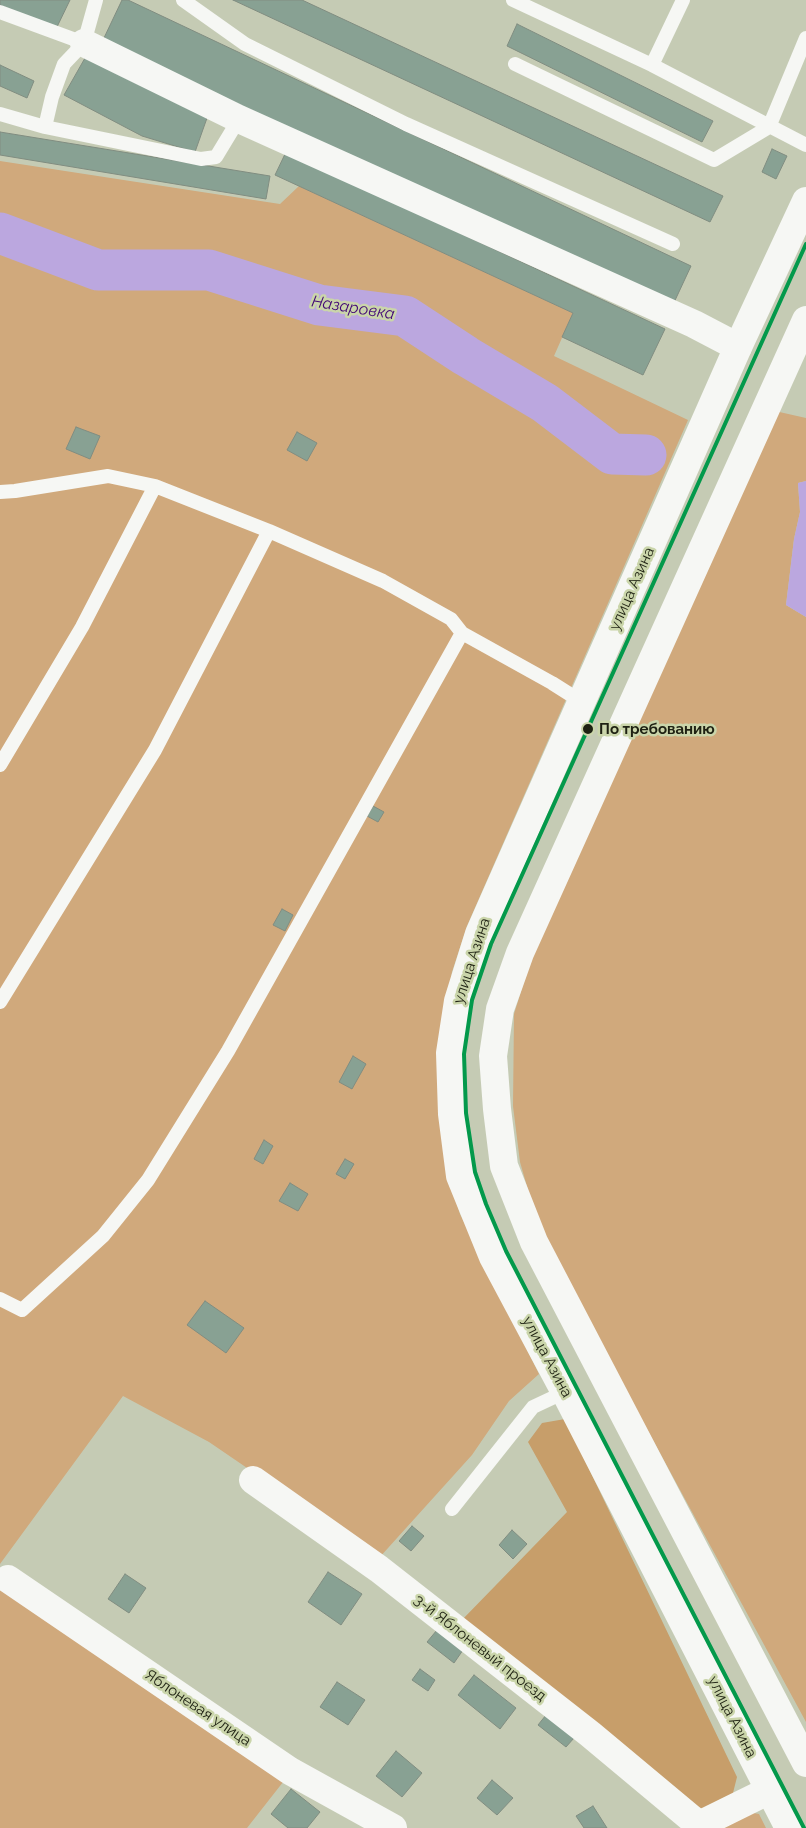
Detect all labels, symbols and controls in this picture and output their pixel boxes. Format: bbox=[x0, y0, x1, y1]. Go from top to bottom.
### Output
water label: Назаровка bbox=[310, 292, 396, 324]
street label: улица Азина bbox=[606, 545, 658, 633]
place label: По требованию bbox=[599, 720, 715, 738]
marker: По требованию bbox=[581, 722, 595, 736]
street label: улица Азина bbox=[450, 916, 494, 1006]
street label: улица Азина bbox=[518, 1313, 576, 1401]
street label: 3-й Яблоневый проезд bbox=[410, 1591, 550, 1705]
street label: Яблоневая улица bbox=[142, 1666, 254, 1750]
street label: улица Азина bbox=[704, 1673, 760, 1761]

